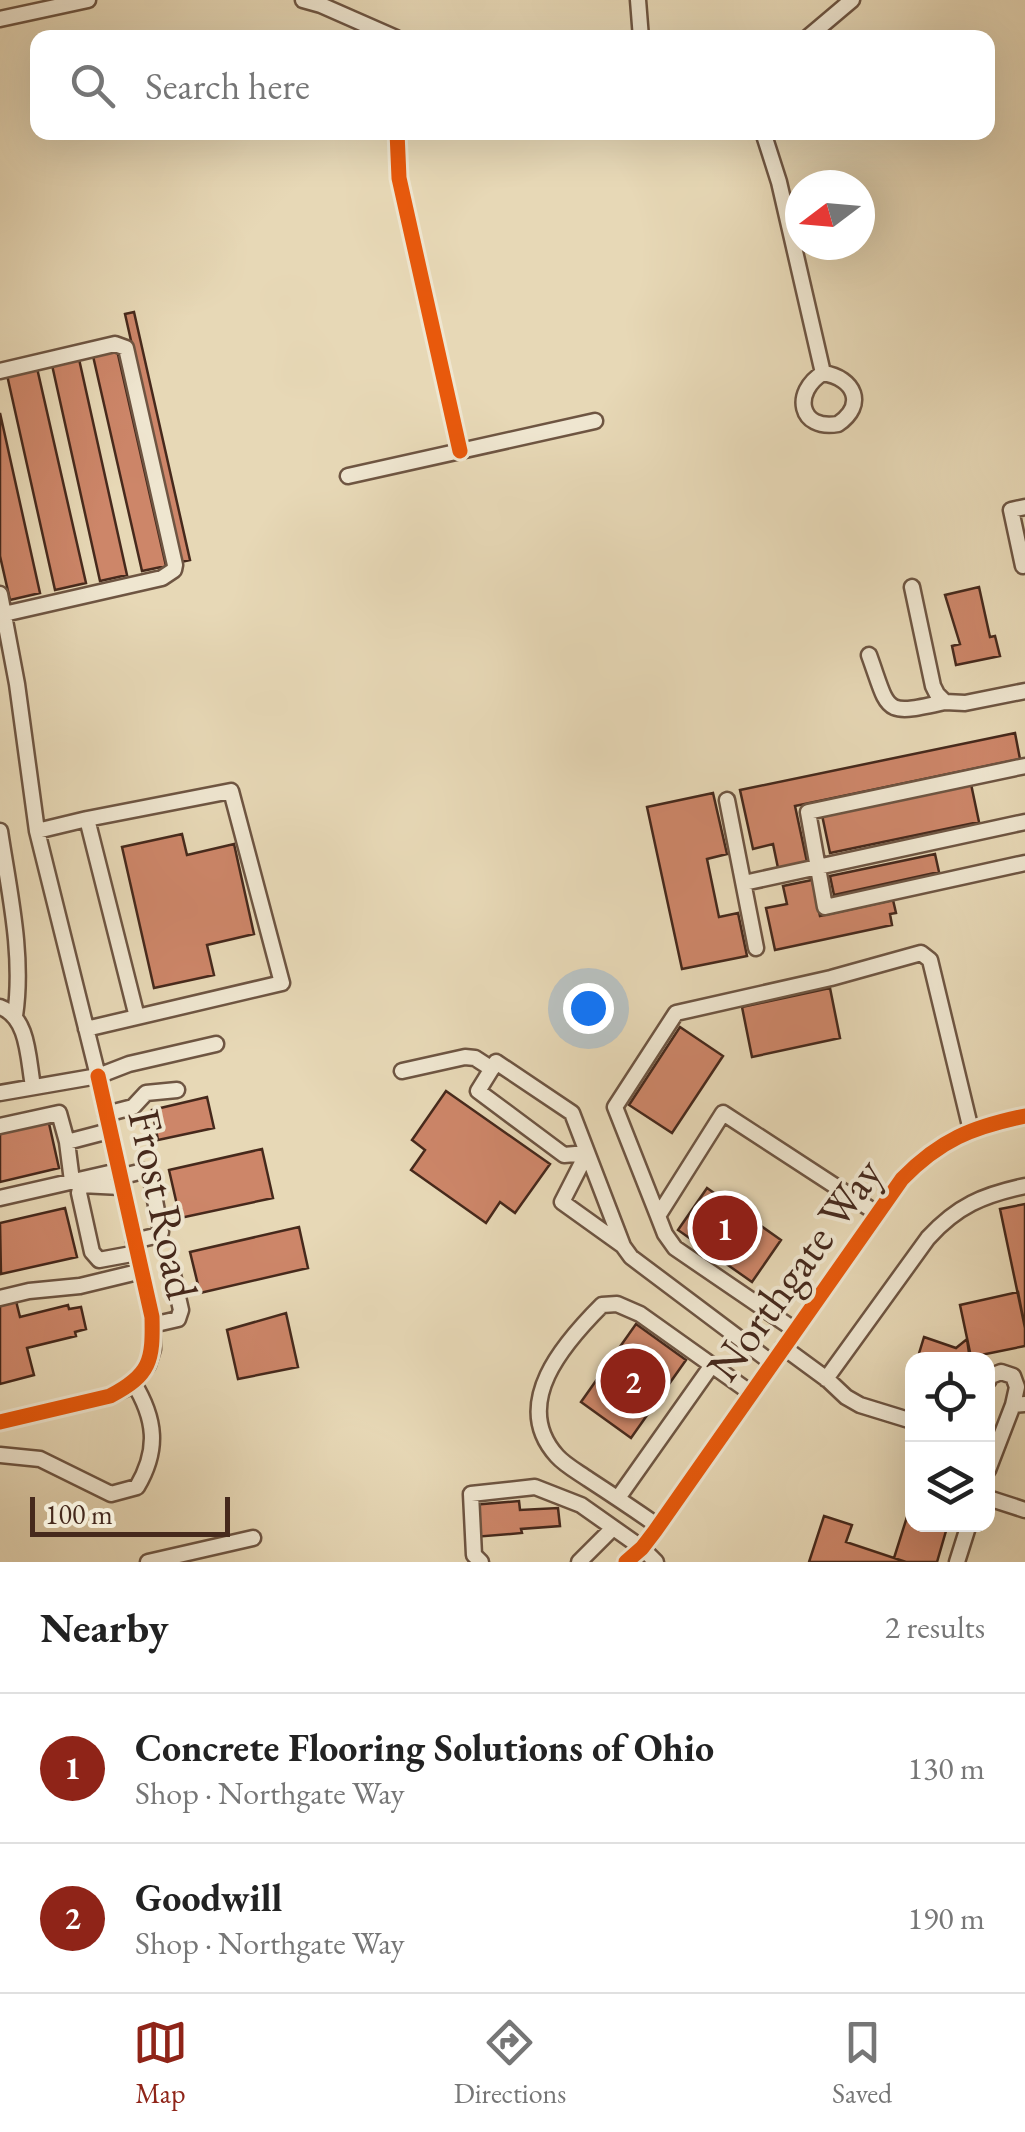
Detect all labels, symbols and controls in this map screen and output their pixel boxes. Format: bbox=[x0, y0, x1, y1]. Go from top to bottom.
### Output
search box bbox=[30, 30, 995, 140]
icon: search bbox=[65, 58, 120, 113]
text: Search here bbox=[145, 61, 310, 110]
north arrow bbox=[785, 170, 875, 260]
your location bbox=[563, 983, 614, 1034]
street label: Frost Road bbox=[116, 1104, 212, 1304]
street label: Northgate Way bbox=[693, 1146, 895, 1392]
pin: 1 bbox=[692, 1190, 758, 1266]
pin: 2 bbox=[600, 1344, 666, 1418]
map controls bbox=[905, 1352, 995, 1532]
button: locate bbox=[905, 1352, 995, 1442]
button: layers bbox=[905, 1442, 995, 1532]
scale bar bbox=[30, 1492, 230, 1536]
text: 100 m bbox=[45, 1496, 113, 1532]
text: Nearby bbox=[40, 1600, 169, 1655]
text: 2 results bbox=[885, 1606, 985, 1648]
text: Concrete Flooring Solutions of Ohio bbox=[135, 1723, 714, 1772]
text: 1 bbox=[64, 1747, 81, 1789]
text: 130 m bbox=[908, 1747, 985, 1789]
text: Shop · Northgate Way bbox=[135, 1772, 405, 1814]
text: Goodwill bbox=[135, 1873, 282, 1922]
text: 2 bbox=[64, 1897, 81, 1939]
text: 190 m bbox=[908, 1897, 985, 1939]
text: Shop · Northgate Way bbox=[135, 1922, 405, 1964]
tab: Map bbox=[133, 2015, 188, 2111]
tab: Directions bbox=[454, 2015, 566, 2111]
tab: Saved bbox=[832, 2015, 892, 2111]

